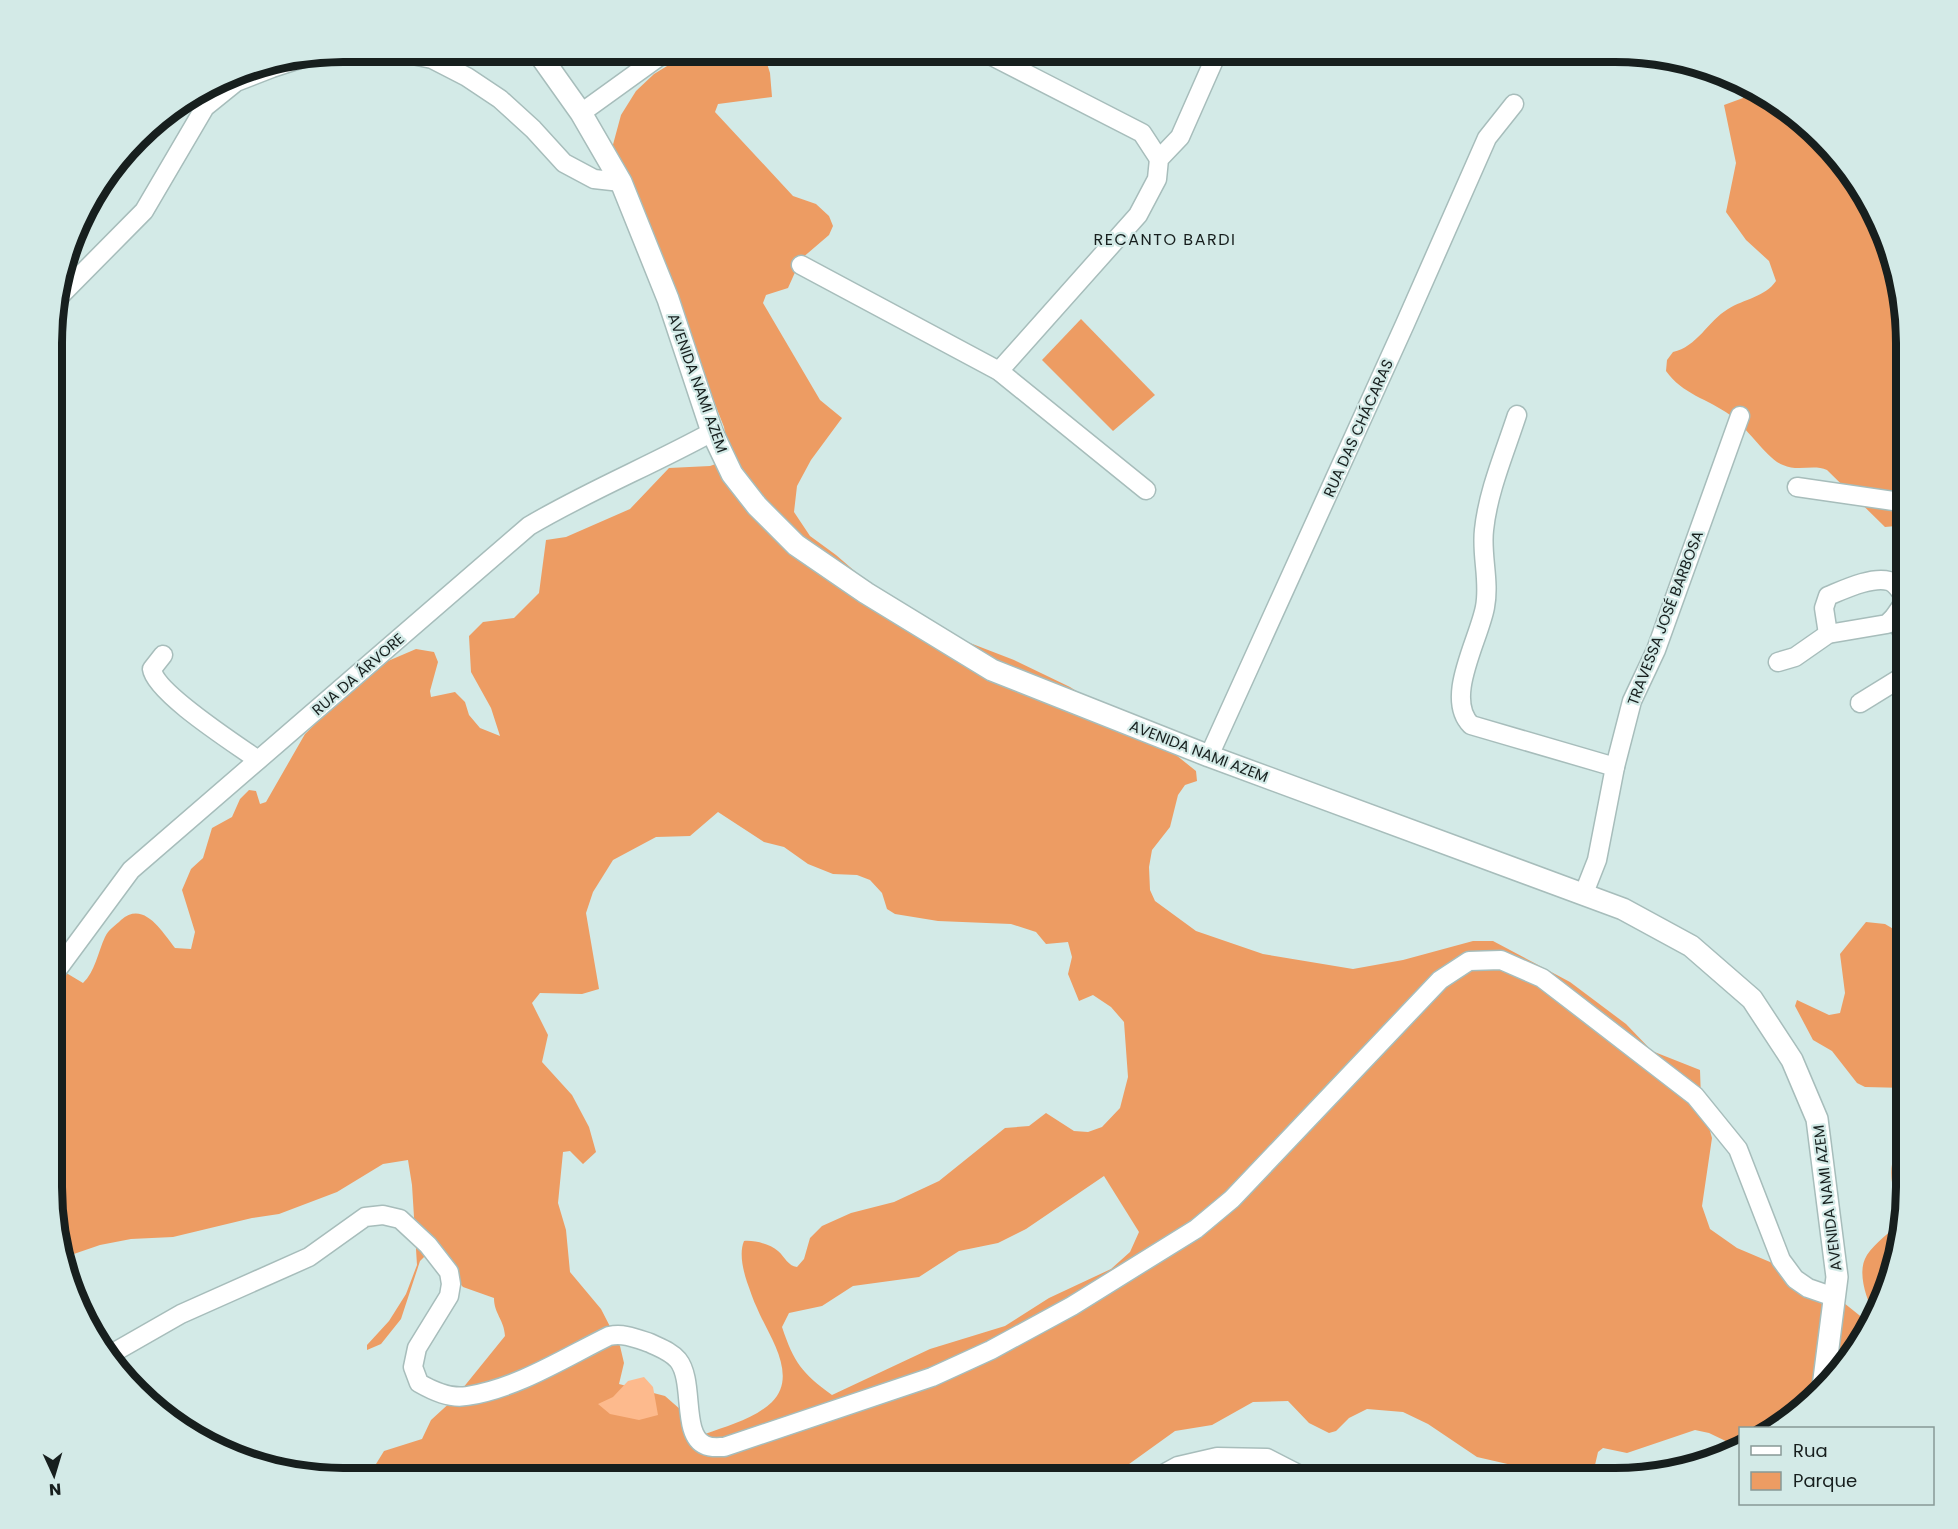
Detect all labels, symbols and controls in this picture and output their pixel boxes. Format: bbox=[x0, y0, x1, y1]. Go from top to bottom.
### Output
district label: RECANTO BARDI bbox=[1094, 228, 1236, 251]
street label: AVENIDA NAMI AZEM bbox=[663, 310, 733, 456]
street label: RUA DAS CHÁCARAS bbox=[1318, 356, 1398, 500]
street label: TRAVESSA JOSÉ BARBOSA bbox=[1622, 528, 1708, 708]
street label: RUA DA ÁRVORE bbox=[307, 628, 409, 720]
street label: AVENIDA NAMI AZEM bbox=[1127, 715, 1271, 787]
street label: AVENIDA NAMI AZEM bbox=[1808, 1124, 1846, 1272]
legend bbox=[1739, 1427, 1934, 1505]
text: Rua bbox=[1793, 1438, 1828, 1463]
north arrow bbox=[24, 1445, 84, 1505]
text: Parque bbox=[1793, 1468, 1857, 1493]
text: N bbox=[48, 1478, 62, 1501]

